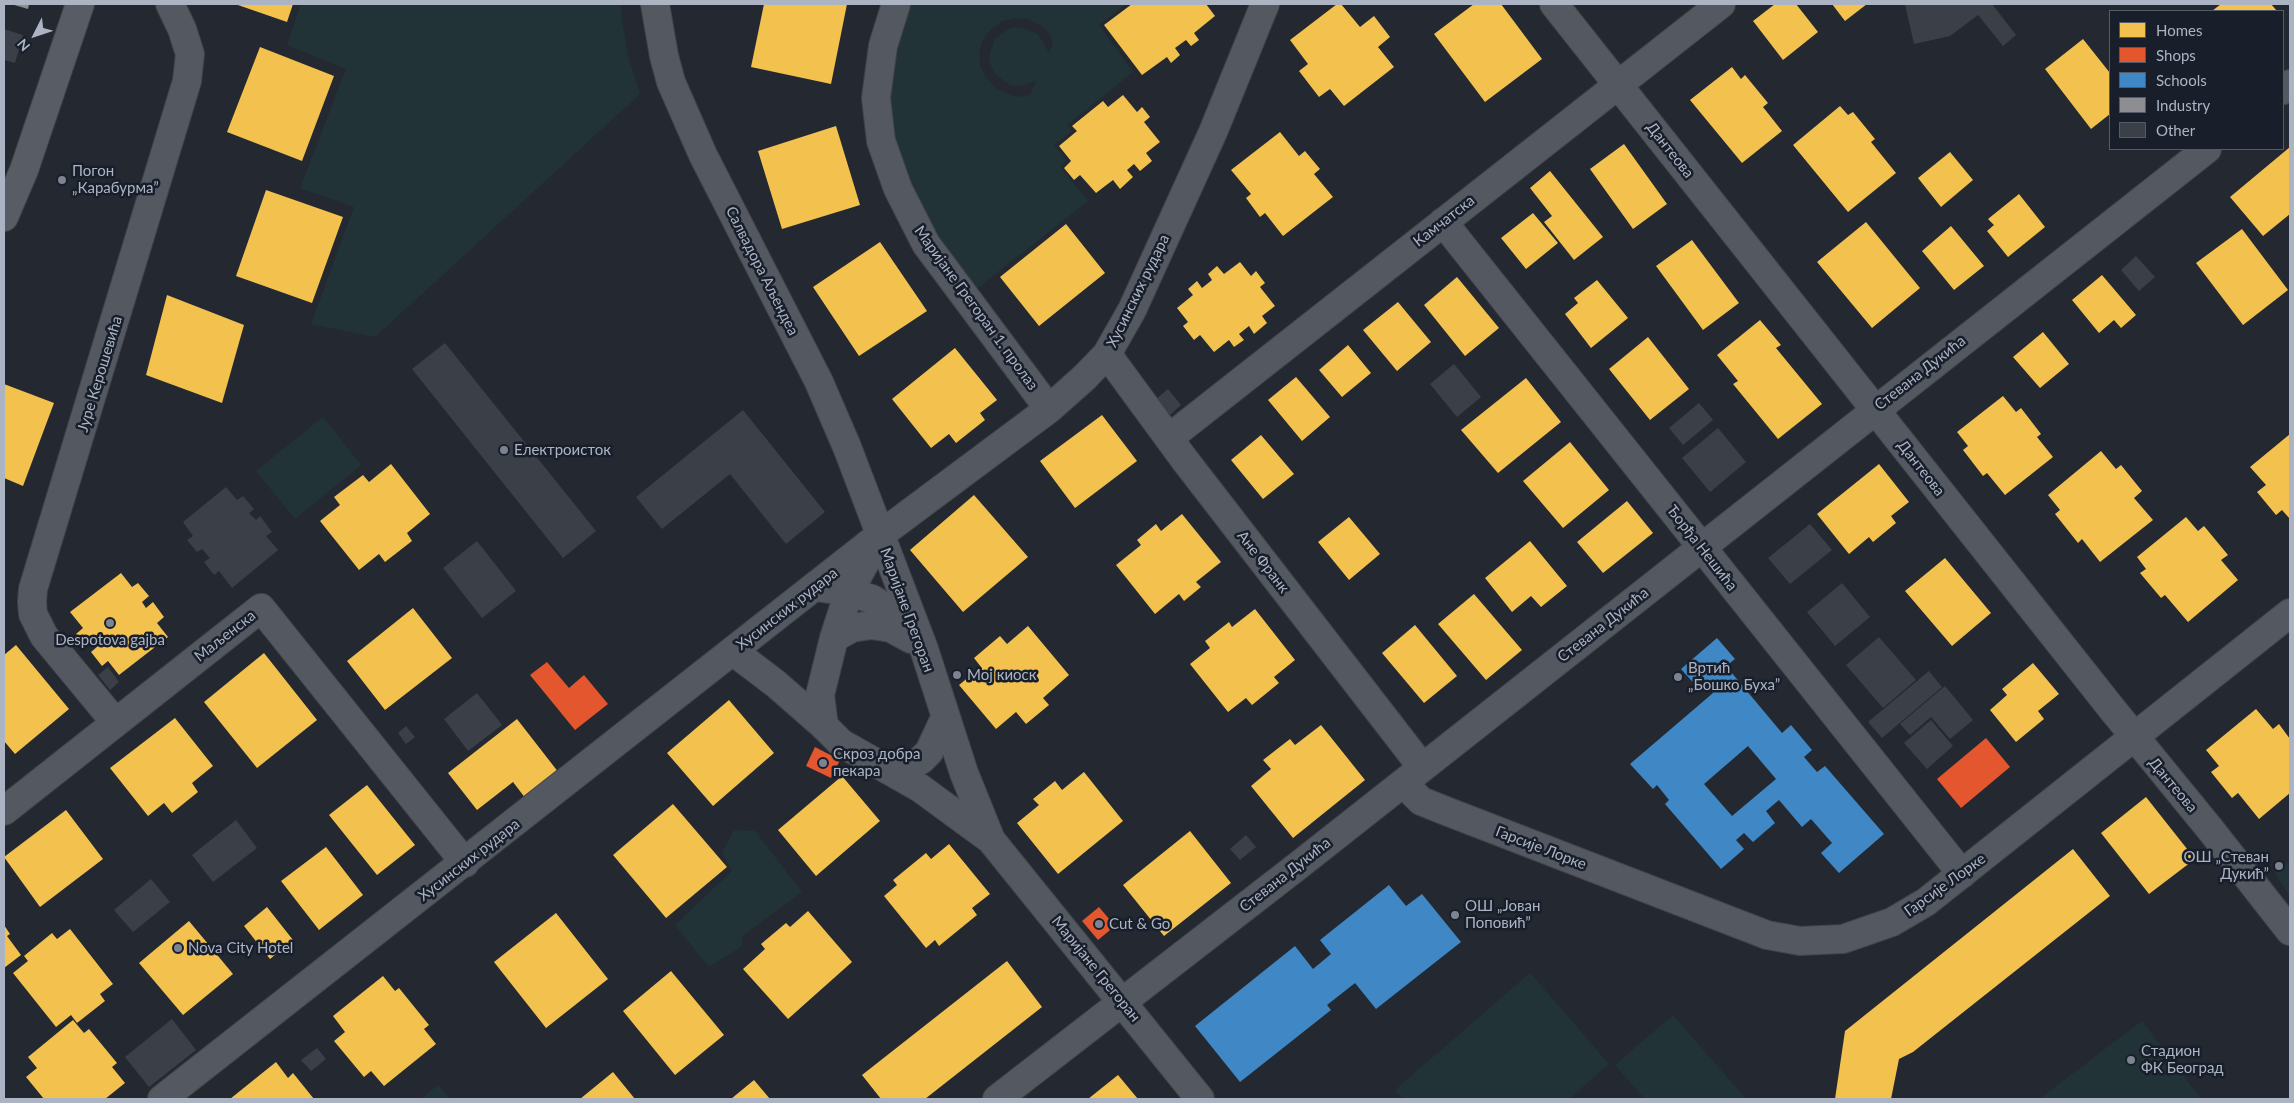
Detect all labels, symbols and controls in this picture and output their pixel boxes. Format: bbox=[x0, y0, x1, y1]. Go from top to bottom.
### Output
north arrow bbox=[10, 10, 60, 60]
legend bbox=[2109, 10, 2284, 150]
text: Homes bbox=[2156, 21, 2202, 39]
text: N bbox=[13, 36, 33, 55]
text: Shops bbox=[2156, 46, 2196, 64]
text: Schools bbox=[2156, 71, 2207, 89]
text: Industry bbox=[2156, 96, 2210, 114]
street label: Дантеова bbox=[1643, 118, 1697, 182]
text: Other bbox=[2156, 121, 2195, 139]
place label: Погон „Карабурма” bbox=[72, 162, 159, 197]
marker: Погон „Карабурма” bbox=[56, 174, 68, 186]
street label: Камчатска bbox=[1410, 192, 1478, 250]
street label: Салвадора Аљендеа bbox=[722, 204, 802, 338]
street label: Маријане Грегоран 1. пролаз bbox=[910, 222, 1042, 394]
street label: Хусинских рудара bbox=[1103, 232, 1173, 350]
street label: Јуре Керошевића bbox=[74, 314, 126, 434]
street label: Стевана Дукића bbox=[1871, 332, 1969, 414]
street label: Дантеова bbox=[1894, 436, 1948, 500]
place label: Електроисток bbox=[514, 441, 611, 459]
marker: Електроисток bbox=[498, 444, 510, 456]
street label: Ђорђа Нешића bbox=[1663, 502, 1741, 594]
street label: Ане Франк bbox=[1233, 527, 1293, 597]
street label: Маријане Грегоран bbox=[876, 545, 938, 675]
street label: Хусинских рудара bbox=[733, 564, 841, 654]
street label: Стевана Дукића bbox=[1554, 584, 1652, 666]
street label: Маљенска bbox=[191, 607, 259, 665]
marker: Despotova gajba bbox=[104, 617, 116, 629]
place label: Despotova gajba bbox=[55, 631, 165, 649]
place label: Вртић „Бошко Буха” bbox=[1688, 659, 1780, 694]
place label: Мој киоск bbox=[967, 666, 1036, 684]
marker: Мој киоск bbox=[951, 669, 963, 681]
marker: Вртић „Бошко Буха” bbox=[1672, 671, 1684, 683]
place label: Скроз добра пекара bbox=[833, 745, 920, 780]
street label: Дантеова bbox=[2145, 754, 2201, 816]
marker: Скроз добра пекара bbox=[817, 757, 829, 769]
street label: Хусинских рудара bbox=[415, 815, 523, 905]
street label: Гарсије Лорке bbox=[1493, 822, 1589, 874]
street label: Стевана Дукића bbox=[1236, 834, 1334, 916]
place label: ОШ „Стеван Дукић” bbox=[2184, 848, 2269, 883]
street label: Гарсије Лорке bbox=[1901, 850, 1989, 920]
marker: ОШ „Стеван Дукић” bbox=[2273, 860, 2285, 872]
place label: ОШ „Јован Поповић” bbox=[1465, 897, 1540, 932]
marker: ОШ „Јован Поповић” bbox=[1449, 909, 1461, 921]
street label: Маријане Грегоран bbox=[1048, 913, 1144, 1025]
place label: Cut & Go bbox=[1109, 915, 1170, 933]
marker: Cut & Go bbox=[1093, 918, 1105, 930]
place label: Nova City Hotel bbox=[188, 939, 293, 957]
marker: Nova City Hotel bbox=[172, 942, 184, 954]
place label: Стадион ФК Београд bbox=[2141, 1042, 2224, 1077]
marker: Стадион ФК Београд bbox=[2125, 1054, 2137, 1066]

